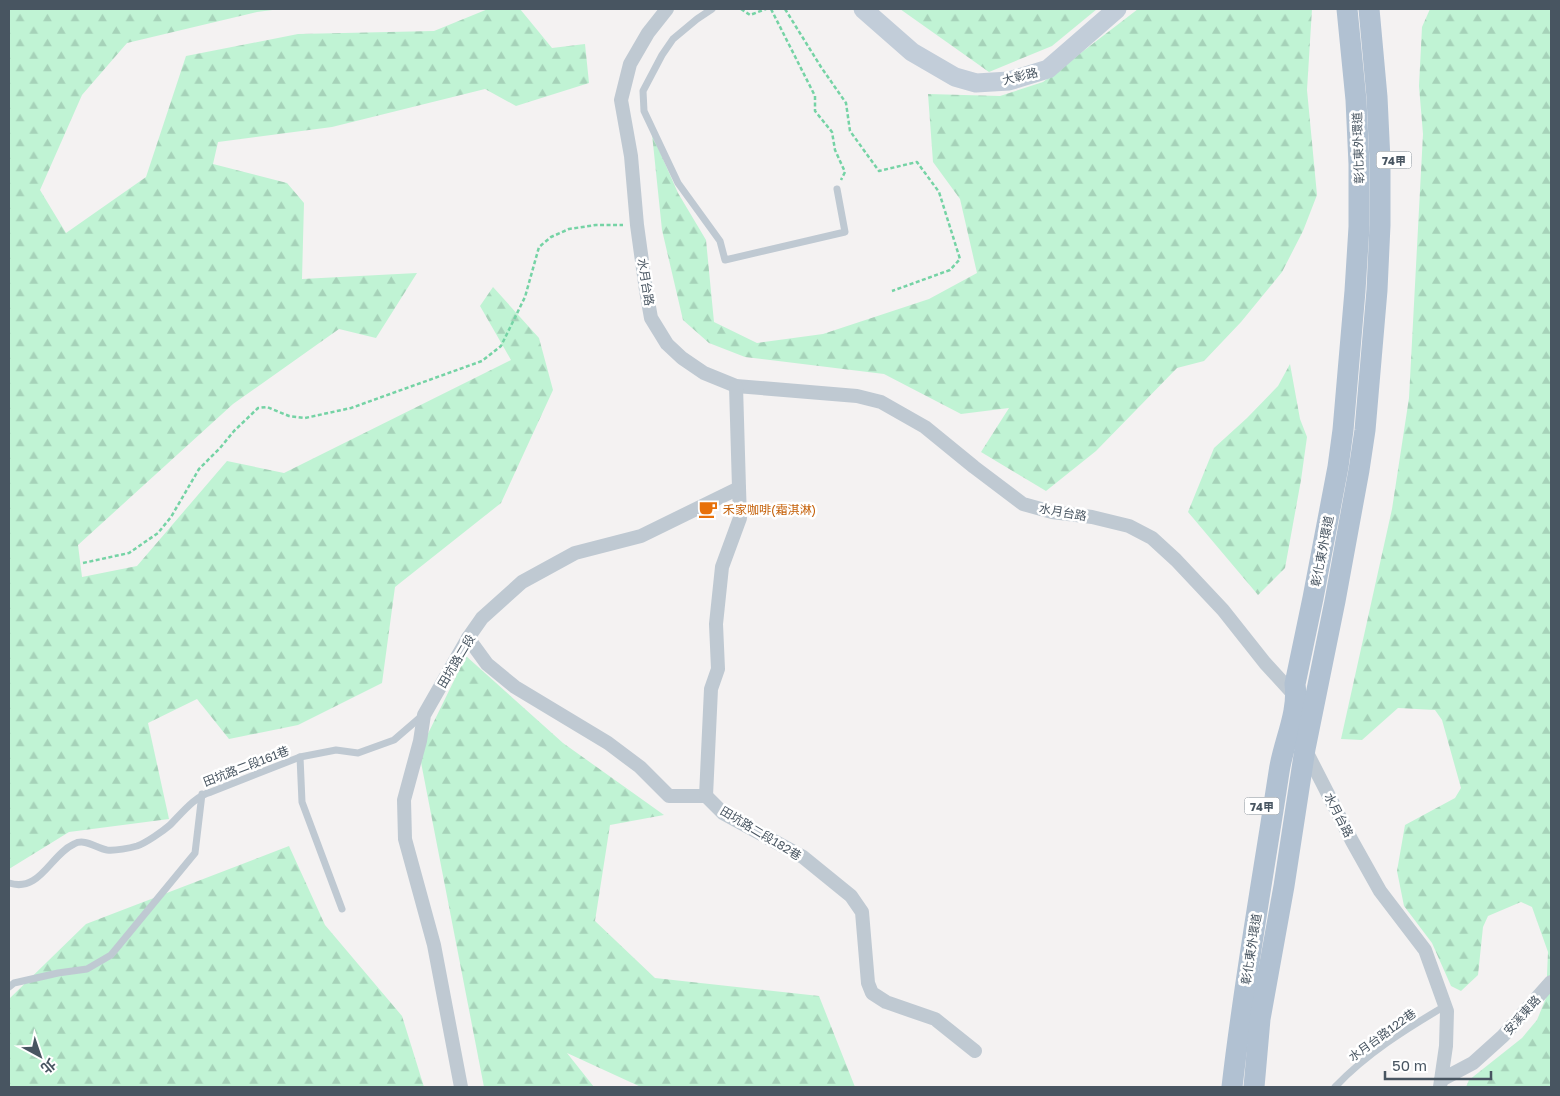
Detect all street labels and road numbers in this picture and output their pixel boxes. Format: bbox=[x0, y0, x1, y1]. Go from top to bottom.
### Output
street label: 大彰路 bbox=[1001, 64, 1039, 88]
street label: 彰化東外環道 bbox=[1349, 112, 1367, 184]
road number: 74甲 bbox=[1376, 152, 1412, 168]
street label: 水月台路 bbox=[635, 257, 657, 307]
street label: 水月台路 bbox=[1038, 500, 1088, 524]
street label: 彰化東外環道 bbox=[1308, 514, 1336, 588]
street label: 田坑路二段 bbox=[434, 631, 478, 691]
street label: 田坑路二段161巷 bbox=[201, 743, 291, 789]
street label: 水月台路 bbox=[1321, 790, 1357, 840]
road number: 74甲 bbox=[1244, 798, 1280, 814]
street label: 田坑路二段182巷 bbox=[718, 803, 804, 863]
street label: 彰化東外環道 bbox=[1238, 912, 1264, 986]
street label: 安溪東路 bbox=[1500, 992, 1544, 1038]
street label: 水月台路122巷 bbox=[1345, 1005, 1419, 1065]

